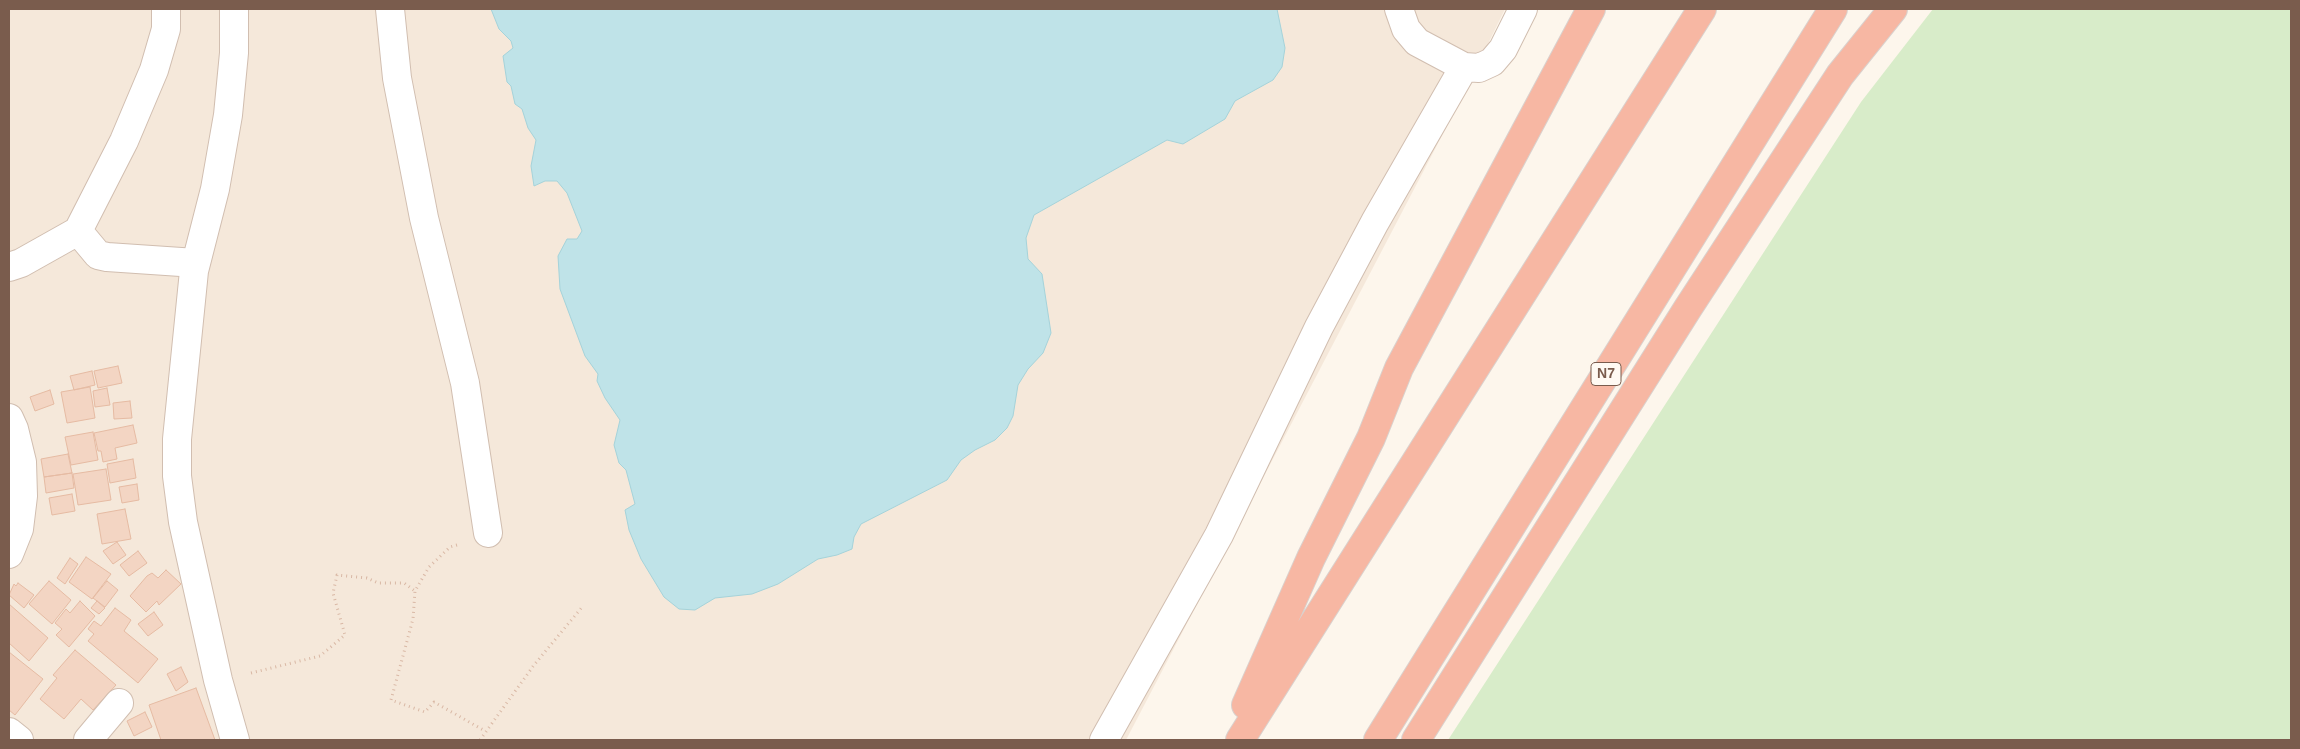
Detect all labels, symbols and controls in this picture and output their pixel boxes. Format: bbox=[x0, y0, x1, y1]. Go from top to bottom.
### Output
road number: N7 bbox=[1591, 362, 1621, 386]

